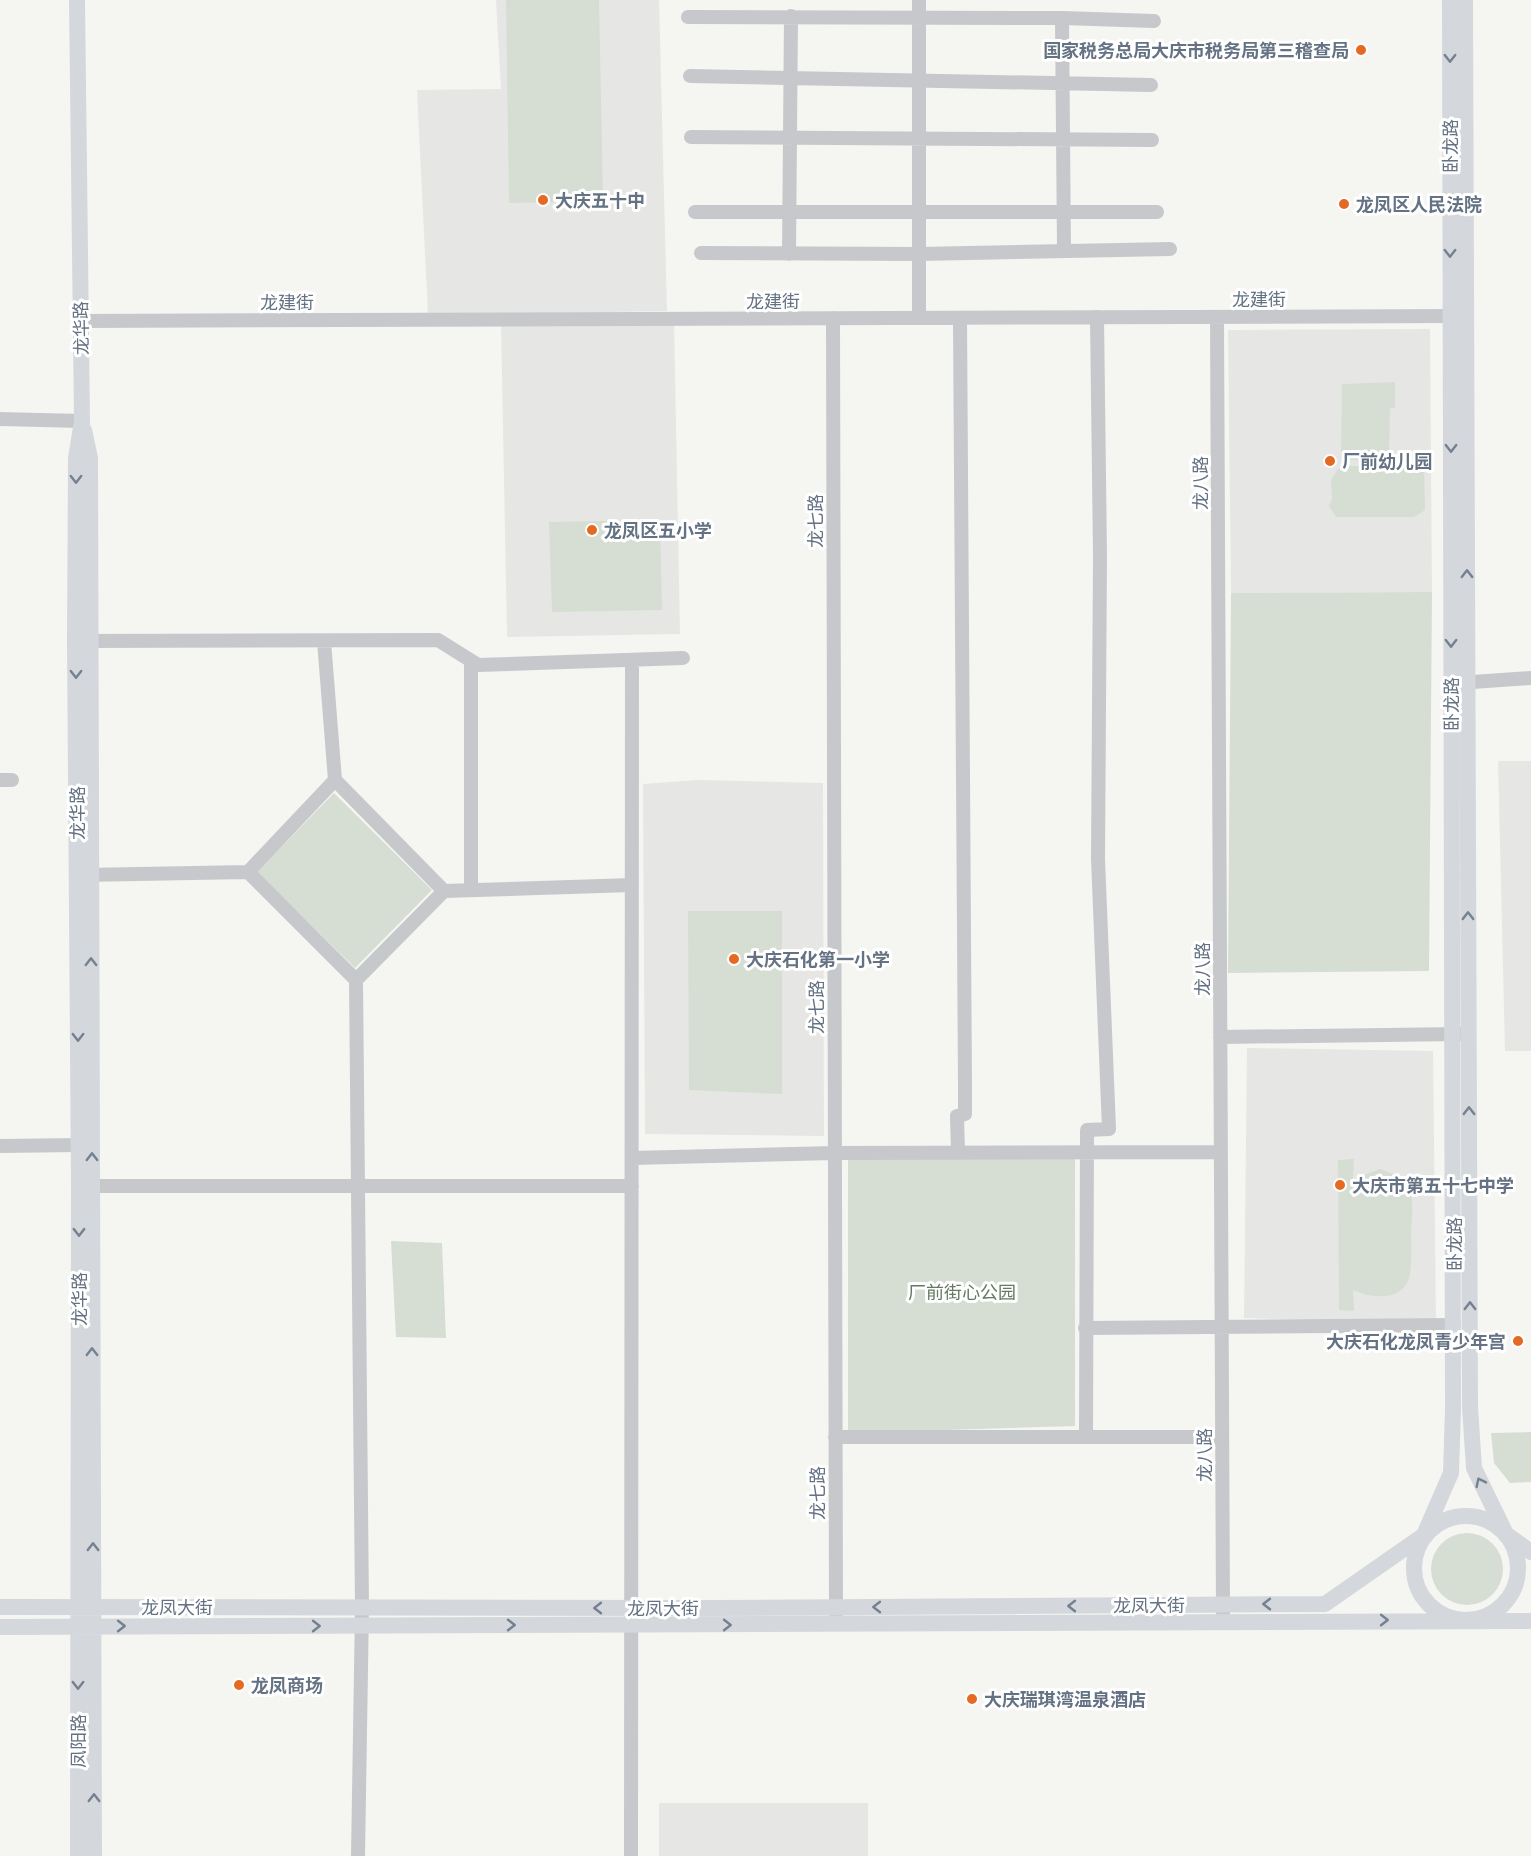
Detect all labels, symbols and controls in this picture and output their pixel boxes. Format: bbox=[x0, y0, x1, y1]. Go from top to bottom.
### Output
place label: 国家税务总局大庆市税务局第三稽查局 bbox=[1043, 40, 1349, 61]
marker: 国家税务总局大庆市税务局第三稽查局 bbox=[1354, 43, 1368, 57]
one-way arrow bbox=[1444, 54, 1456, 63]
street label: 卧龙路 bbox=[1440, 119, 1461, 173]
place label: 大庆五十中 bbox=[555, 190, 645, 211]
marker: 大庆五十中 bbox=[536, 193, 550, 207]
place label: 龙凤区人民法院 bbox=[1356, 194, 1482, 215]
marker: 龙凤区人民法院 bbox=[1337, 197, 1351, 211]
one-way arrow bbox=[1444, 249, 1456, 258]
street label: 龙建街 bbox=[1232, 289, 1286, 310]
street label: 龙建街 bbox=[746, 291, 800, 312]
street label: 龙建街 bbox=[260, 292, 314, 313]
street label: 龙华路 bbox=[70, 301, 92, 355]
one-way arrow bbox=[1445, 444, 1457, 453]
place label: 厂前幼儿园 bbox=[1342, 451, 1432, 472]
marker: 厂前幼儿园 bbox=[1323, 454, 1337, 468]
street label: 龙八路 bbox=[1190, 456, 1211, 510]
one-way arrow bbox=[70, 474, 82, 483]
street label: 龙七路 bbox=[805, 494, 826, 548]
place label: 龙凤区五小学 bbox=[604, 520, 712, 541]
marker: 龙凤区五小学 bbox=[585, 523, 599, 537]
one-way arrow bbox=[1461, 570, 1473, 579]
one-way arrow bbox=[1445, 639, 1457, 648]
one-way arrow bbox=[70, 669, 82, 678]
street label: 卧龙路 bbox=[1441, 677, 1462, 731]
street label: 龙华路 bbox=[67, 786, 88, 840]
one-way arrow bbox=[1462, 912, 1474, 921]
street label: 龙八路 bbox=[1192, 942, 1213, 996]
place label: 大庆石化第一小学 bbox=[746, 949, 890, 970]
marker: 大庆石化第一小学 bbox=[727, 952, 741, 966]
one-way arrow bbox=[85, 957, 97, 966]
street label: 龙七路 bbox=[806, 980, 827, 1034]
one-way arrow bbox=[72, 1032, 84, 1041]
one-way arrow bbox=[1463, 1107, 1475, 1116]
one-way arrow bbox=[86, 1152, 98, 1161]
place label: 大庆市第五十七中学 bbox=[1352, 1175, 1514, 1196]
marker: 大庆市第五十七中学 bbox=[1333, 1178, 1347, 1192]
street label: 卧龙路 bbox=[1444, 1217, 1465, 1271]
one-way arrow bbox=[73, 1227, 85, 1236]
street label: 龙华路 bbox=[69, 1272, 90, 1326]
park label: 厂前街心公园 bbox=[908, 1282, 1016, 1303]
one-way arrow bbox=[1464, 1302, 1476, 1311]
place label: 大庆石化龙凤青少年宫 bbox=[1326, 1331, 1506, 1352]
marker: 大庆石化龙凤青少年宫 bbox=[1511, 1334, 1525, 1348]
one-way arrow bbox=[86, 1347, 98, 1356]
street label: 龙八路 bbox=[1194, 1428, 1215, 1482]
street label: 龙七路 bbox=[807, 1466, 828, 1520]
one-way arrow bbox=[1476, 1477, 1488, 1488]
one-way arrow bbox=[87, 1542, 99, 1551]
street label: 龙凤大街 bbox=[1113, 1595, 1185, 1616]
street label: 龙凤大街 bbox=[141, 1597, 213, 1618]
street label: 龙凤大街 bbox=[627, 1598, 699, 1619]
one-way arrow bbox=[1262, 1598, 1271, 1610]
one-way arrow bbox=[1067, 1600, 1076, 1612]
one-way arrow bbox=[873, 1601, 882, 1613]
one-way arrow bbox=[594, 1602, 603, 1614]
one-way arrow bbox=[1379, 1614, 1388, 1626]
one-way arrow bbox=[507, 1619, 516, 1631]
one-way arrow bbox=[723, 1619, 732, 1631]
one-way arrow bbox=[117, 1620, 126, 1632]
one-way arrow bbox=[312, 1620, 321, 1632]
place label: 龙凤商场 bbox=[251, 1675, 323, 1696]
marker: 龙凤商场 bbox=[232, 1678, 246, 1692]
one-way arrow bbox=[72, 1681, 84, 1690]
place label: 大庆瑞琪湾温泉酒店 bbox=[984, 1689, 1146, 1710]
marker: 大庆瑞琪湾温泉酒店 bbox=[965, 1692, 979, 1706]
street label: 凤阳路 bbox=[68, 1714, 89, 1768]
one-way arrow bbox=[87, 1793, 100, 1802]

